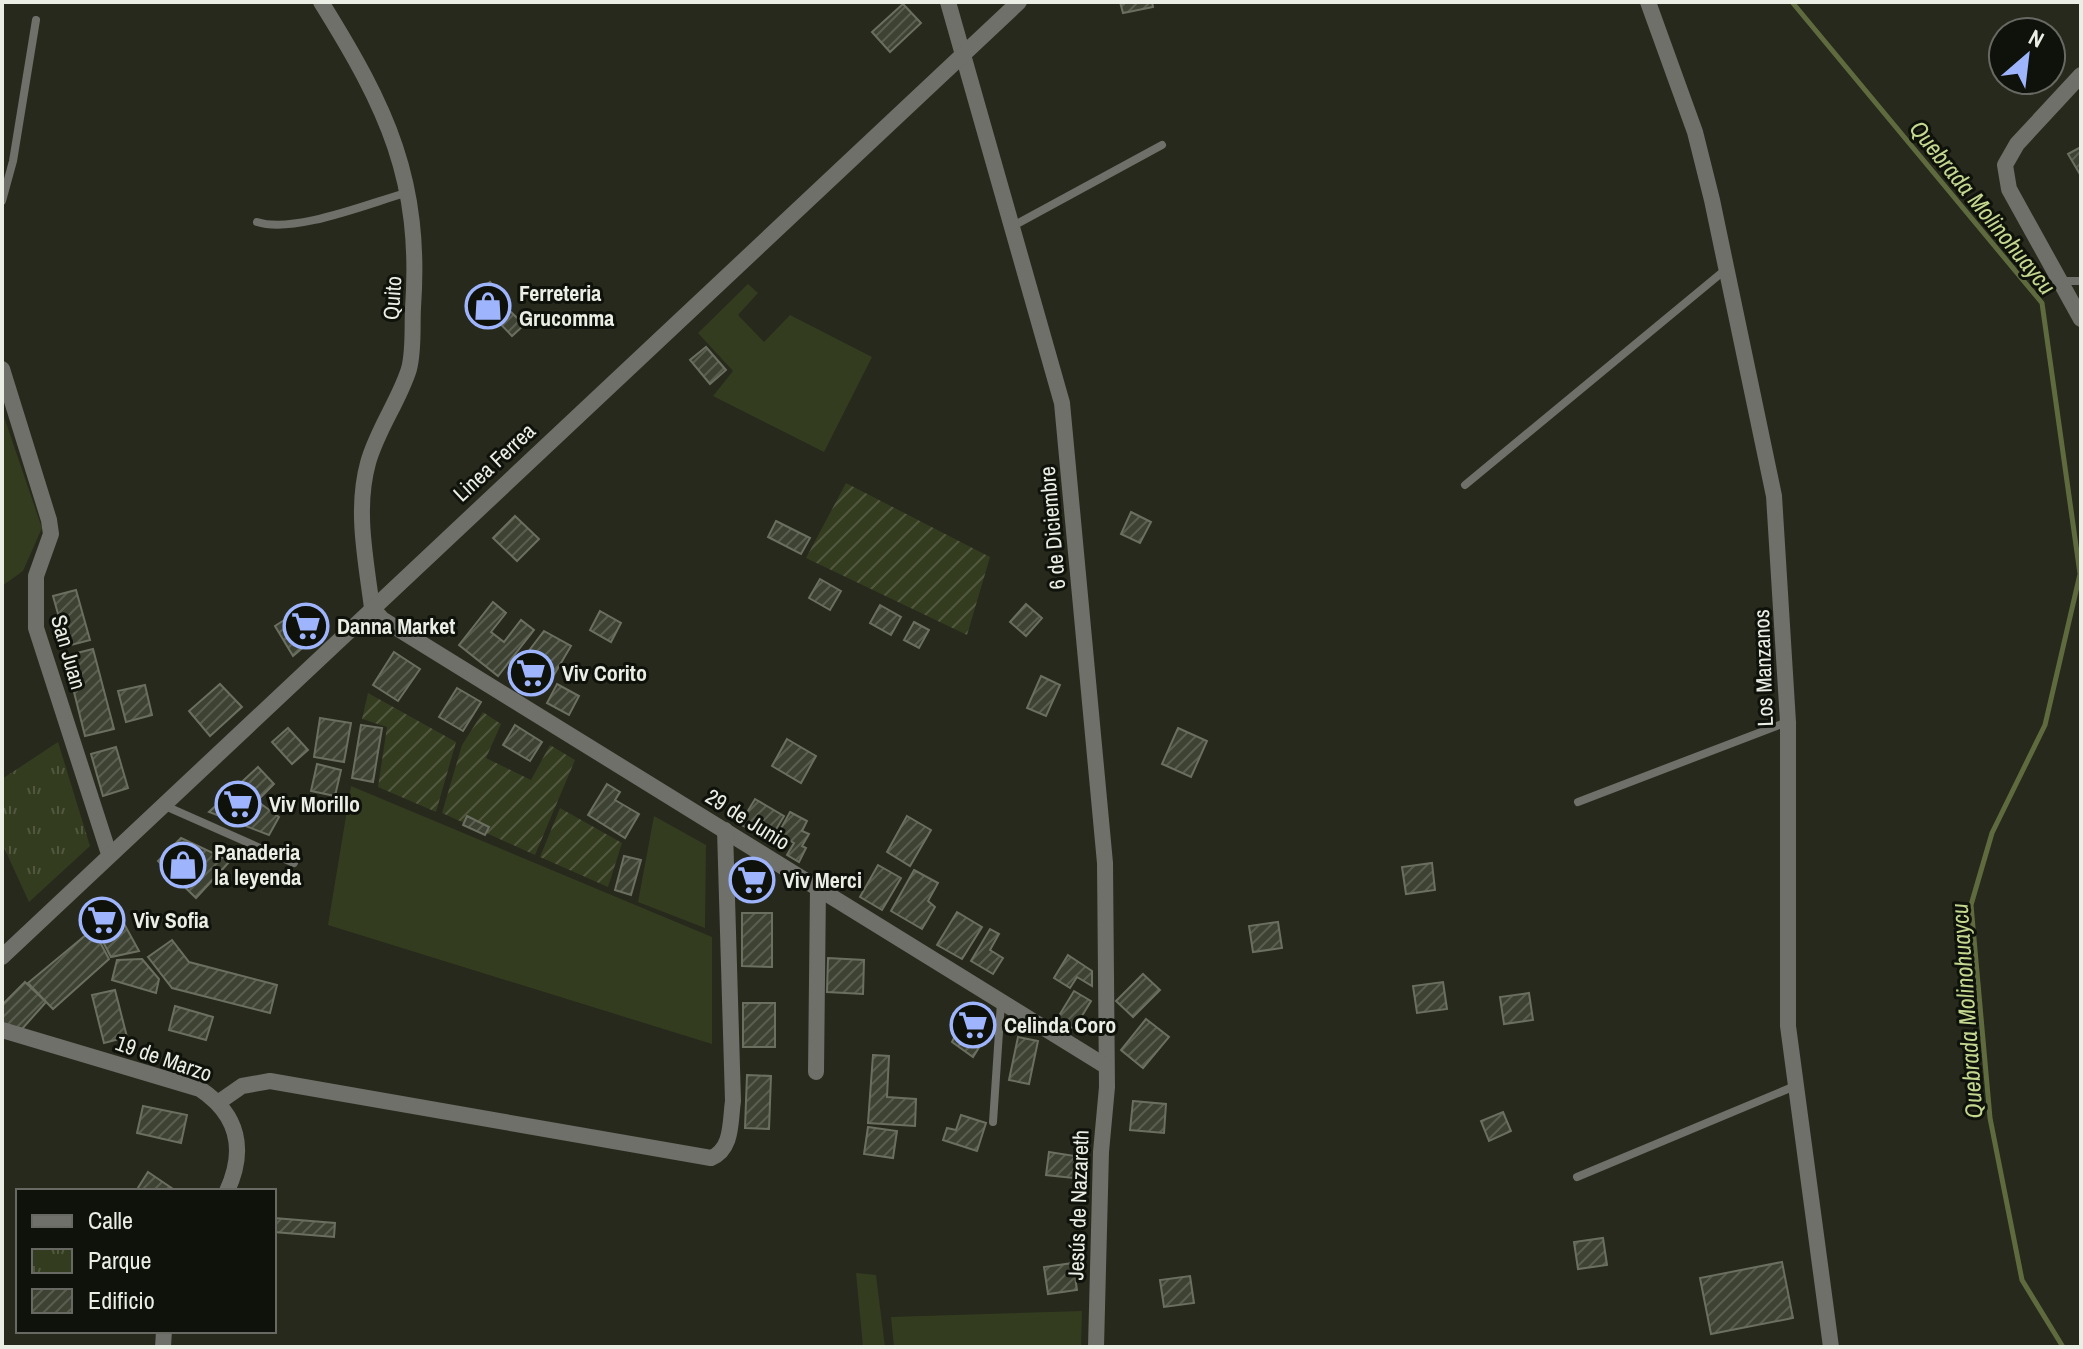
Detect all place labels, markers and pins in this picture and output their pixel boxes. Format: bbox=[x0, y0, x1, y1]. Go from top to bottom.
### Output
place label: Ferreteria Grucomma bbox=[519, 278, 614, 333]
shop icon: Ferreteria Grucomma bbox=[464, 282, 512, 330]
supermarket icon: Danna Market bbox=[282, 602, 330, 650]
place label: Danna Market bbox=[337, 611, 455, 641]
supermarket icon: Viv Corito bbox=[507, 649, 555, 697]
place label: Viv Corito bbox=[562, 658, 647, 688]
supermarket icon: Viv Morillo bbox=[214, 780, 262, 828]
place label: Viv Morillo bbox=[269, 789, 360, 819]
place label: Panaderia la leyenda bbox=[214, 837, 301, 892]
shop icon: Panaderia la leyenda bbox=[159, 841, 207, 889]
supermarket icon: Viv Merci bbox=[728, 856, 776, 904]
place label: Viv Merci bbox=[783, 865, 862, 895]
supermarket icon: Viv Sofia bbox=[78, 896, 126, 944]
place label: Viv Sofia bbox=[133, 905, 209, 935]
supermarket icon: Celinda Coro bbox=[949, 1001, 997, 1049]
place label: Celinda Coro bbox=[1004, 1010, 1116, 1040]

